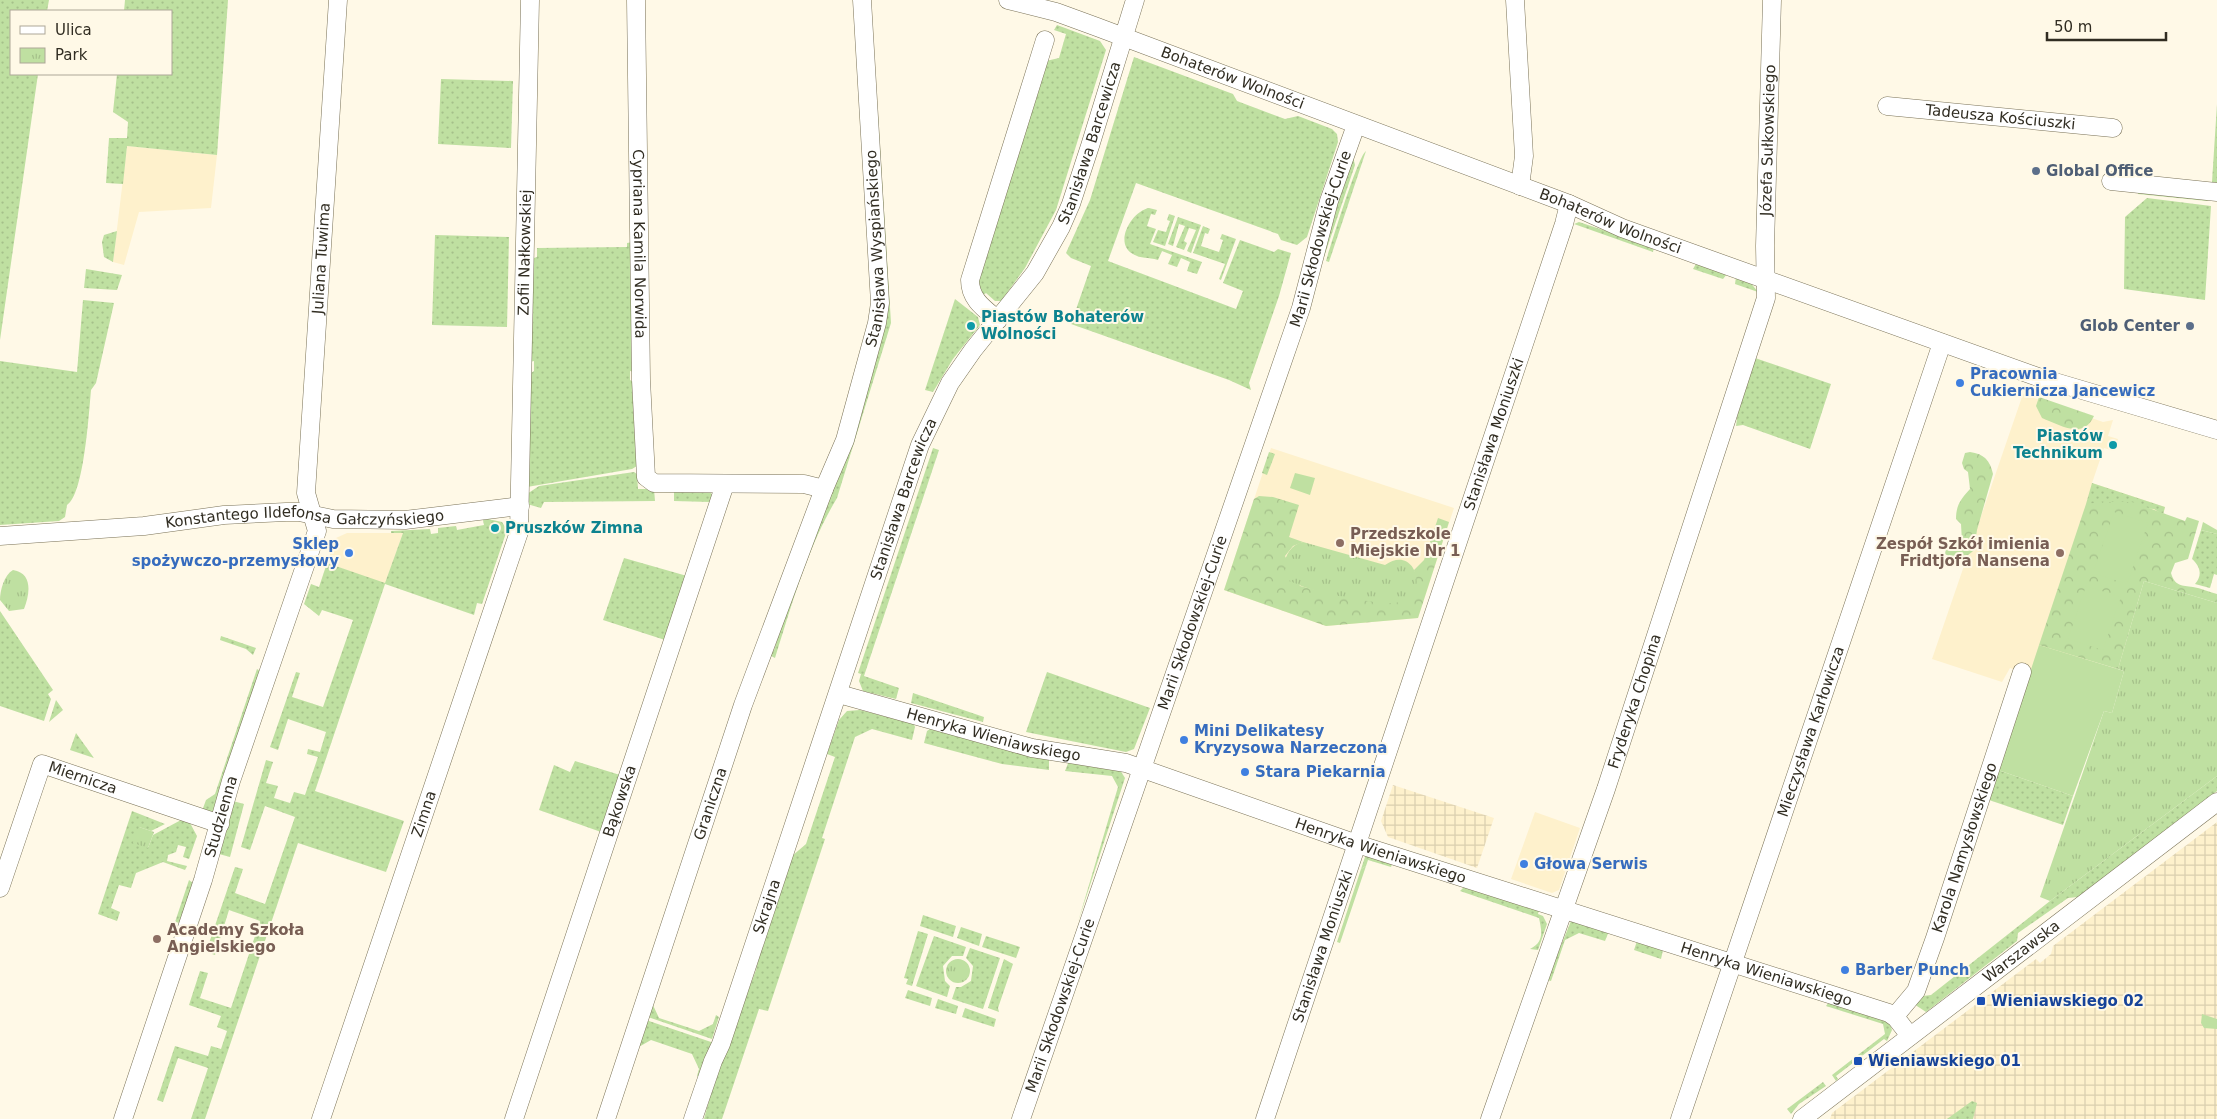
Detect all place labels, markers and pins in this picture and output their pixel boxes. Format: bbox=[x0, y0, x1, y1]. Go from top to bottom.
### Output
place label: Global Office bbox=[2046, 162, 2154, 180]
marker: Global Office bbox=[2030, 165, 2042, 177]
place label: Piastów Bohaterów Wolności bbox=[981, 308, 1144, 343]
place label: Glob Center bbox=[2080, 317, 2181, 335]
marker: Piastów Bohaterów Wolności bbox=[965, 320, 977, 332]
marker: Glob Center bbox=[2184, 320, 2196, 332]
place label: Pracownia Cukiernicza Jancewicz bbox=[1970, 365, 2155, 400]
marker: Pracownia Cukiernicza Jancewicz bbox=[1954, 377, 1966, 389]
place label: Piastów Technikum bbox=[2013, 427, 2103, 462]
marker: Piastów Technikum bbox=[2107, 439, 2119, 451]
place label: Pruszków Zimna bbox=[505, 519, 643, 537]
marker: Pruszków Zimna bbox=[489, 522, 501, 534]
place label: Przedszkole Miejskie Nr 1 bbox=[1350, 525, 1460, 560]
place label: Sklep spożywczo-przemysłowy bbox=[132, 535, 339, 570]
place label: Zespół Szkół imienia Fridtjofa Nansena bbox=[1876, 535, 2050, 570]
marker: Przedszkole Miejskie Nr 1 bbox=[1334, 537, 1346, 549]
marker: Sklep spożywczo-przemysłowy bbox=[343, 547, 355, 559]
marker: Zespół Szkół imienia Fridtjofa Nansena bbox=[2054, 547, 2066, 559]
place label: Mini Delikatesy Kryzysowa Narzeczona bbox=[1194, 722, 1387, 757]
marker: Mini Delikatesy Kryzysowa Narzeczona bbox=[1178, 734, 1190, 746]
place label: Stara Piekarnia bbox=[1255, 763, 1386, 781]
marker: Stara Piekarnia bbox=[1239, 766, 1251, 778]
place label: Głowa Serwis bbox=[1534, 855, 1648, 873]
marker: Głowa Serwis bbox=[1518, 858, 1530, 870]
place label: Academy Szkoła Angielskiego bbox=[167, 921, 304, 956]
marker: Academy Szkoła Angielskiego bbox=[151, 933, 163, 945]
place label: Barber Punch bbox=[1855, 961, 1969, 979]
marker: Barber Punch bbox=[1839, 964, 1851, 976]
place label: Wieniawskiego 02 bbox=[1991, 992, 2144, 1010]
marker: Wieniawskiego 02 bbox=[1975, 995, 1987, 1007]
place label: Wieniawskiego 01 bbox=[1868, 1052, 2021, 1070]
marker: Wieniawskiego 01 bbox=[1852, 1055, 1864, 1067]

